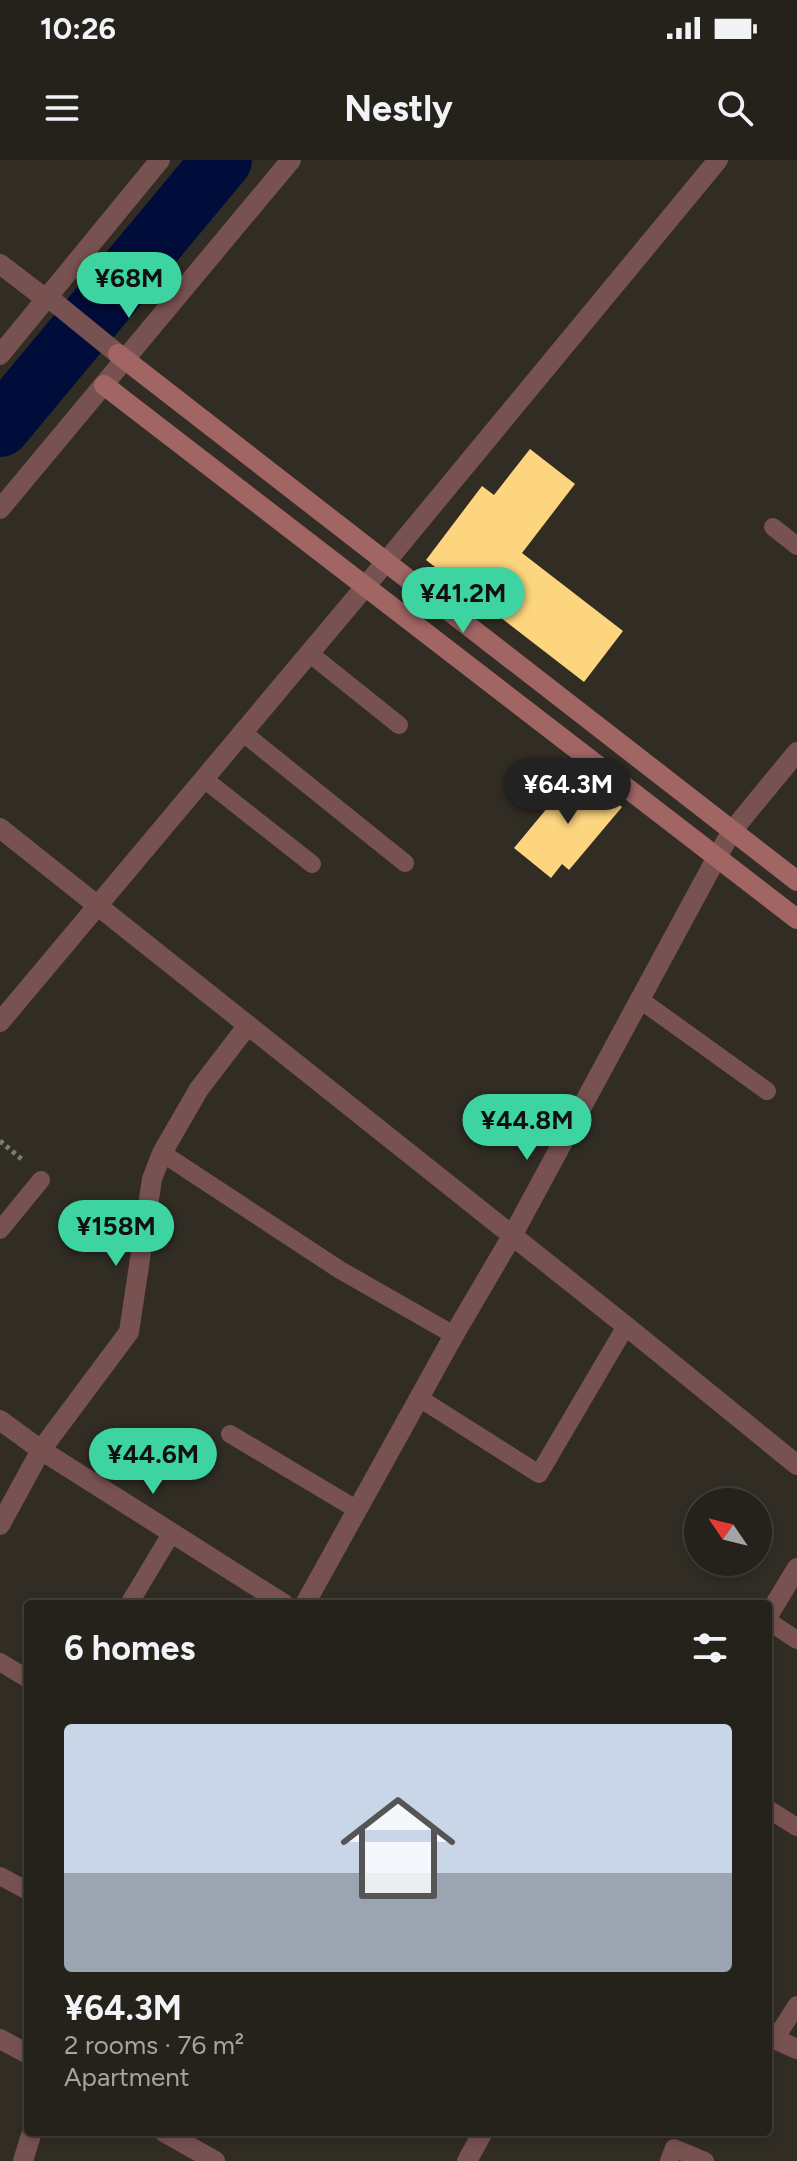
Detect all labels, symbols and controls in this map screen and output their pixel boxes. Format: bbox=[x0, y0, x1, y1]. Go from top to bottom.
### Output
text: 10:26 bbox=[40, 10, 116, 47]
icon: menu bbox=[40, 86, 84, 130]
icon: search bbox=[713, 86, 757, 130]
text: Nestly bbox=[344, 87, 453, 130]
pin: ¥68M bbox=[82, 252, 176, 320]
text: ¥68M bbox=[95, 262, 163, 294]
pin: ¥41.2M bbox=[398, 567, 528, 635]
text: ¥41.2M bbox=[420, 577, 506, 609]
pin: ¥64.3M bbox=[503, 758, 633, 826]
text: ¥64.3M bbox=[523, 768, 613, 800]
pin: ¥44.8M bbox=[462, 1094, 592, 1162]
text: ¥44.8M bbox=[480, 1104, 574, 1136]
pin: ¥158M bbox=[60, 1200, 172, 1268]
text: ¥158M bbox=[76, 1210, 156, 1242]
pin: ¥44.6M bbox=[88, 1428, 218, 1496]
text: ¥44.6M bbox=[107, 1438, 199, 1470]
north arrow bbox=[684, 1488, 772, 1576]
map controls bbox=[684, 1488, 772, 1576]
icon: filters bbox=[688, 1626, 732, 1670]
text: 6 homes bbox=[64, 1628, 195, 1669]
icon: home bbox=[326, 1776, 470, 1920]
text: ¥64.3M bbox=[64, 1988, 182, 2029]
text: 2 rooms · 76 m² bbox=[64, 2029, 244, 2061]
text: Apartment bbox=[64, 2061, 190, 2093]

